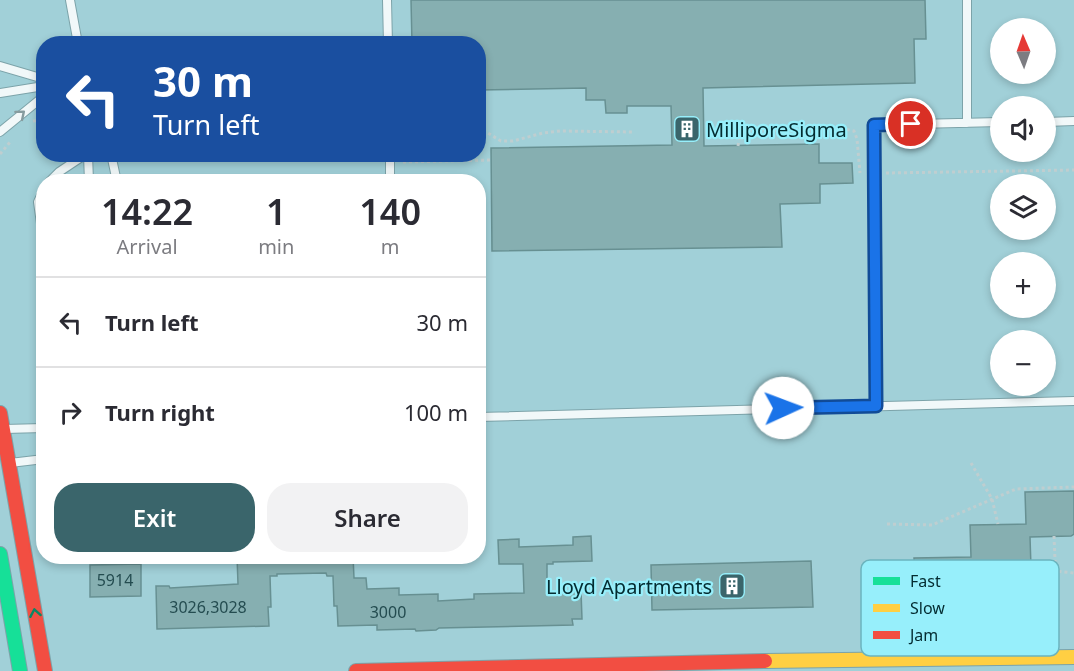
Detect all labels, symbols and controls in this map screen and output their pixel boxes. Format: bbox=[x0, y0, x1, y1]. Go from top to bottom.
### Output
north arrow bbox=[990, 18, 1056, 84]
map controls bbox=[990, 18, 1056, 396]
text: 30 m bbox=[153, 52, 253, 109]
icon: left bbox=[54, 60, 132, 138]
button: sound bbox=[990, 96, 1056, 162]
pin bbox=[885, 98, 936, 149]
text: Turn left bbox=[153, 106, 259, 143]
icon: arrive bbox=[894, 107, 927, 140]
one-way arrow bbox=[15, 110, 26, 121]
building icon: MilliporeSigma bbox=[672, 114, 702, 144]
place label: MilliporeSigma bbox=[706, 116, 847, 143]
button: layers bbox=[990, 174, 1056, 240]
text: 14:22 bbox=[101, 187, 193, 236]
text: 1 bbox=[266, 187, 287, 236]
text: 140 bbox=[359, 187, 421, 236]
text: Arrival bbox=[117, 233, 178, 260]
text: min bbox=[258, 233, 294, 260]
text: m bbox=[381, 233, 400, 260]
button: + bbox=[990, 252, 1056, 318]
icon: left bbox=[54, 306, 87, 339]
text: Turn left bbox=[105, 307, 199, 337]
text: 30 m bbox=[417, 307, 468, 337]
button: − bbox=[990, 330, 1056, 396]
position arrow bbox=[751, 376, 815, 440]
icon: right bbox=[54, 396, 87, 429]
text: Turn right bbox=[105, 397, 215, 427]
text: 100 m bbox=[404, 397, 468, 427]
button: Exit bbox=[54, 483, 255, 552]
button: Share bbox=[267, 483, 468, 552]
legend bbox=[861, 560, 1059, 656]
house number: 5914 bbox=[97, 569, 133, 591]
text: Fast bbox=[910, 570, 941, 592]
building icon: Lloyd Apartments bbox=[717, 571, 747, 601]
place label: Lloyd Apartments bbox=[546, 573, 712, 600]
house number: 3026,3028 bbox=[169, 596, 247, 618]
text: Slow bbox=[910, 597, 945, 619]
house number: 3000 bbox=[370, 601, 406, 623]
one-way arrow bbox=[29, 609, 42, 619]
text: Jam bbox=[908, 624, 938, 646]

